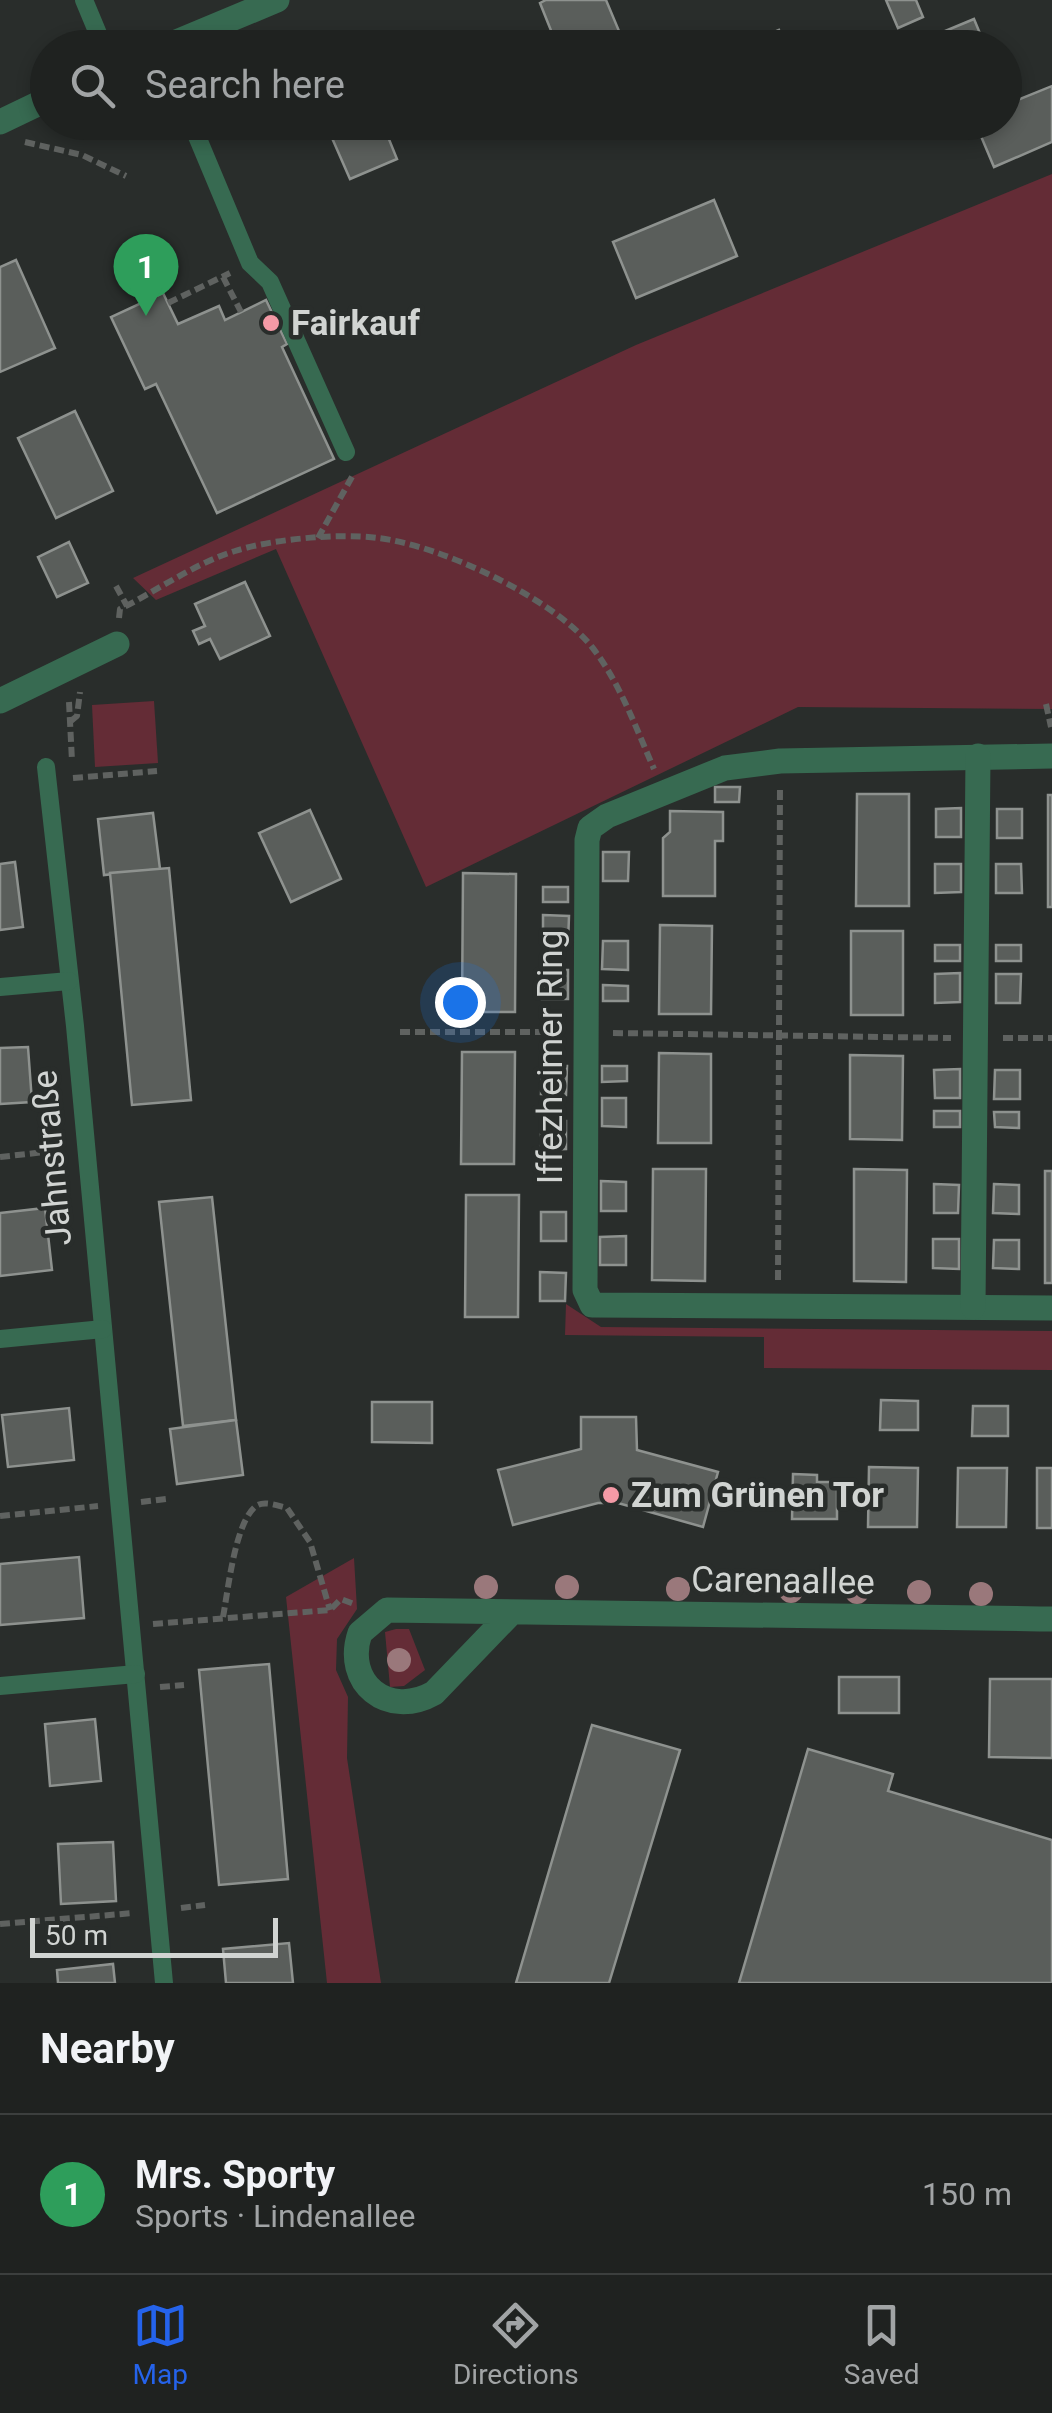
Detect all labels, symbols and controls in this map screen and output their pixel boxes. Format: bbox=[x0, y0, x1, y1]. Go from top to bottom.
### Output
search box bbox=[30, 30, 1022, 140]
icon: search bbox=[65, 58, 120, 113]
text: Search here bbox=[145, 63, 345, 107]
pin: 1 bbox=[114, 234, 178, 316]
place label: Fairkauf bbox=[291, 303, 420, 344]
marker: Fairkauf bbox=[260, 312, 282, 334]
street label: Iffezheimer Ring bbox=[530, 930, 571, 1184]
your location bbox=[435, 977, 486, 1028]
street label: Jahnstraße bbox=[24, 1069, 80, 1247]
place label: Zum Grünen Tor bbox=[631, 1475, 884, 1516]
marker: Zum Grünen Tor bbox=[600, 1484, 622, 1506]
street label: Carenaallee bbox=[691, 1559, 875, 1603]
scale bar bbox=[30, 1913, 278, 1958]
text: 50 m bbox=[45, 1919, 108, 1952]
text: Nearby bbox=[40, 2024, 175, 2073]
text: Mrs. Sporty bbox=[135, 2153, 335, 2197]
text: 1 bbox=[63, 2175, 82, 2213]
text: 150 m bbox=[922, 2175, 1012, 2213]
text: Sports · Lindenallee bbox=[135, 2197, 415, 2235]
tab: Map bbox=[133, 2298, 188, 2391]
tab: Directions bbox=[453, 2298, 579, 2391]
tab: Saved bbox=[844, 2298, 919, 2391]

